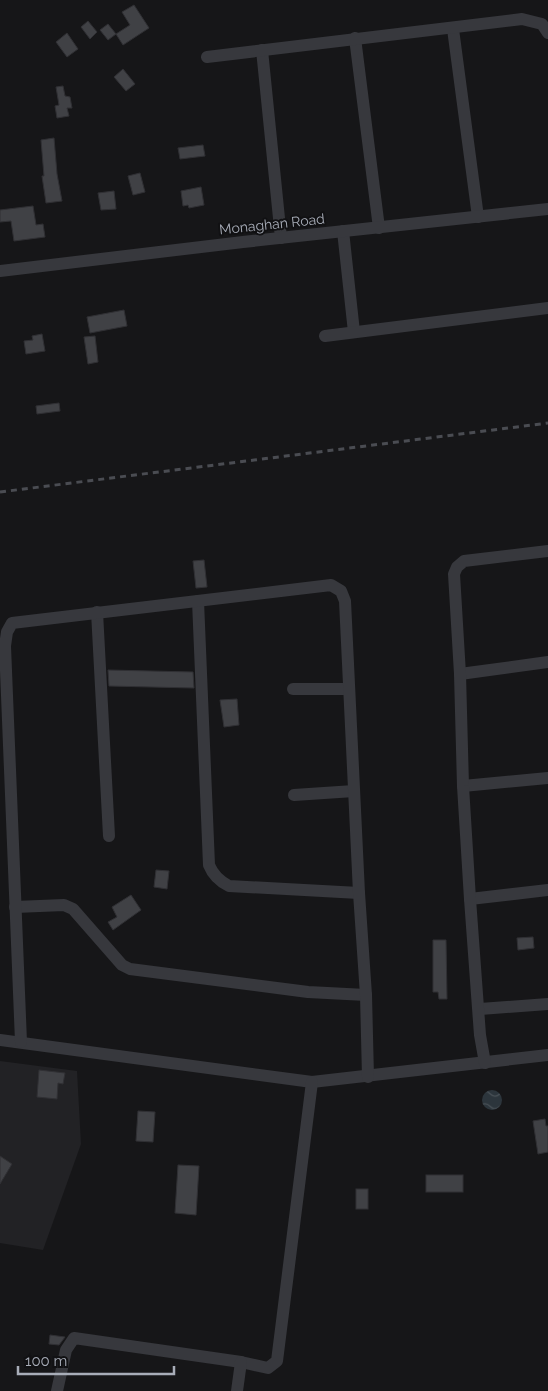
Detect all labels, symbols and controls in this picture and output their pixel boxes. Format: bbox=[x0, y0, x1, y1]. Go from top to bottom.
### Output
street label: Monaghan Road bbox=[218, 211, 326, 237]
scale bar bbox=[18, 1344, 174, 1376]
text: 100 m bbox=[25, 1352, 67, 1370]

